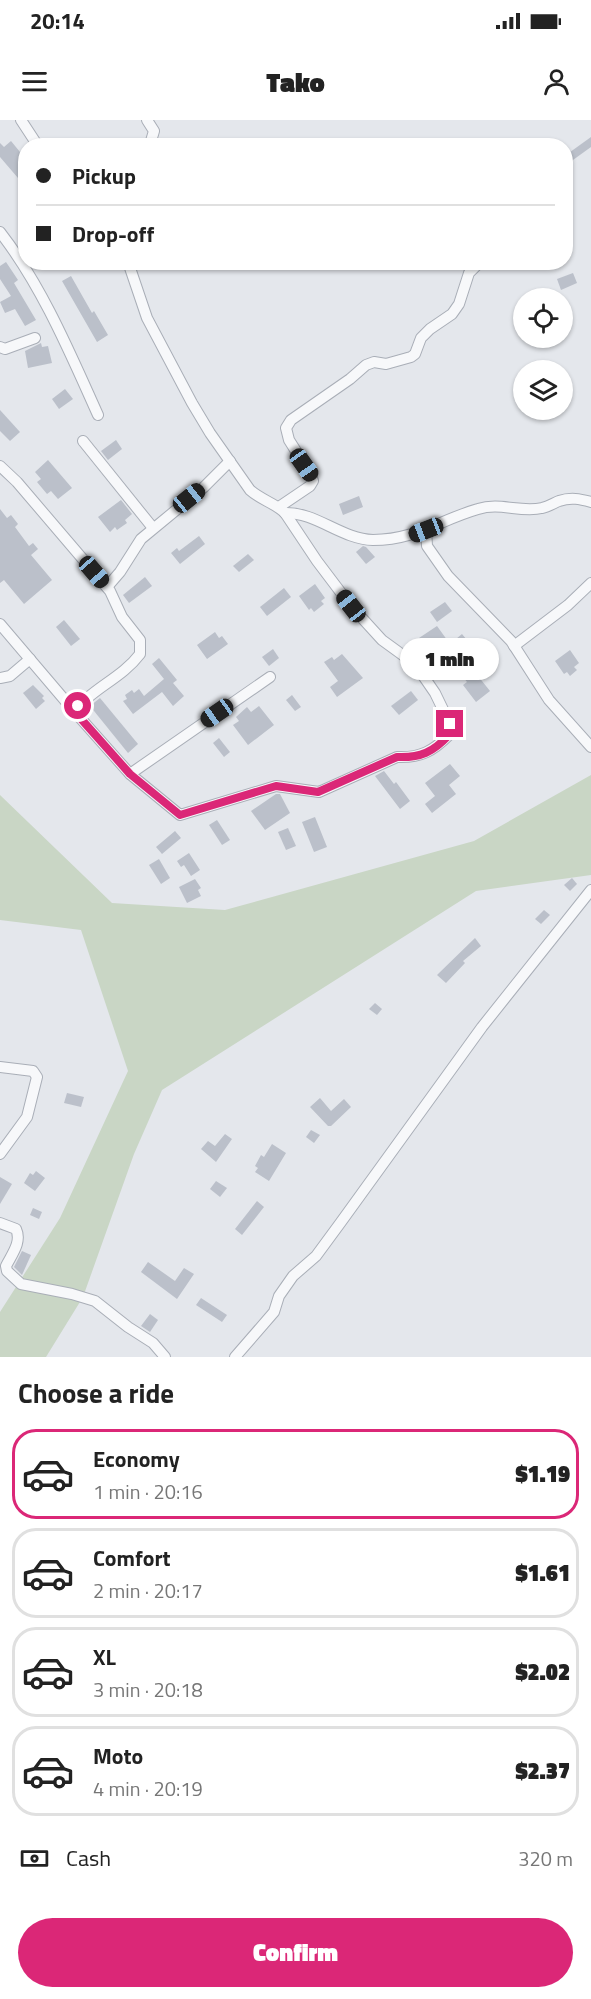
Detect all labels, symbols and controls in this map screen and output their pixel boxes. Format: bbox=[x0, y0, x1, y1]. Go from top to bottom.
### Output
text: 20:14 bbox=[30, 4, 85, 38]
text: Tako bbox=[266, 61, 325, 102]
icon: menu bbox=[18, 65, 51, 98]
icon: person bbox=[540, 65, 573, 98]
text: Pickup bbox=[72, 159, 136, 193]
text: Drop-off bbox=[72, 217, 154, 251]
map controls bbox=[513, 288, 573, 420]
button: locate bbox=[513, 288, 573, 348]
button: layers bbox=[513, 360, 573, 420]
car bbox=[286, 445, 322, 485]
car bbox=[169, 480, 209, 516]
car bbox=[406, 515, 446, 545]
car bbox=[75, 553, 113, 591]
car bbox=[333, 586, 369, 626]
callout: 1 min bbox=[400, 637, 500, 679]
text: 1 min bbox=[425, 643, 474, 674]
route start bbox=[64, 692, 91, 719]
car bbox=[197, 695, 237, 731]
route end bbox=[436, 710, 463, 737]
text: Choose a ride bbox=[18, 1372, 174, 1413]
text: Economy bbox=[93, 1442, 180, 1476]
icon: car bbox=[21, 1447, 75, 1501]
text: $1.19 bbox=[515, 1457, 570, 1491]
text: 1 min · 20:16 bbox=[93, 1476, 203, 1507]
text: Comfort bbox=[93, 1541, 171, 1575]
icon: car bbox=[21, 1546, 75, 1600]
text: $1.61 bbox=[515, 1556, 570, 1590]
text: 2 min · 20:17 bbox=[93, 1575, 203, 1606]
text: XL bbox=[93, 1640, 116, 1674]
icon: car bbox=[21, 1645, 75, 1699]
text: $2.02 bbox=[515, 1655, 570, 1689]
text: 3 min · 20:18 bbox=[93, 1674, 203, 1705]
text: Moto bbox=[93, 1739, 143, 1773]
icon: car bbox=[21, 1744, 75, 1798]
text: $2.37 bbox=[515, 1754, 570, 1788]
text: 4 min · 20:19 bbox=[93, 1773, 203, 1804]
text: Cash bbox=[66, 1841, 111, 1875]
icon: cash bbox=[18, 1842, 51, 1875]
text: 320 m bbox=[518, 1843, 573, 1874]
button: Confirm bbox=[18, 1918, 573, 1987]

